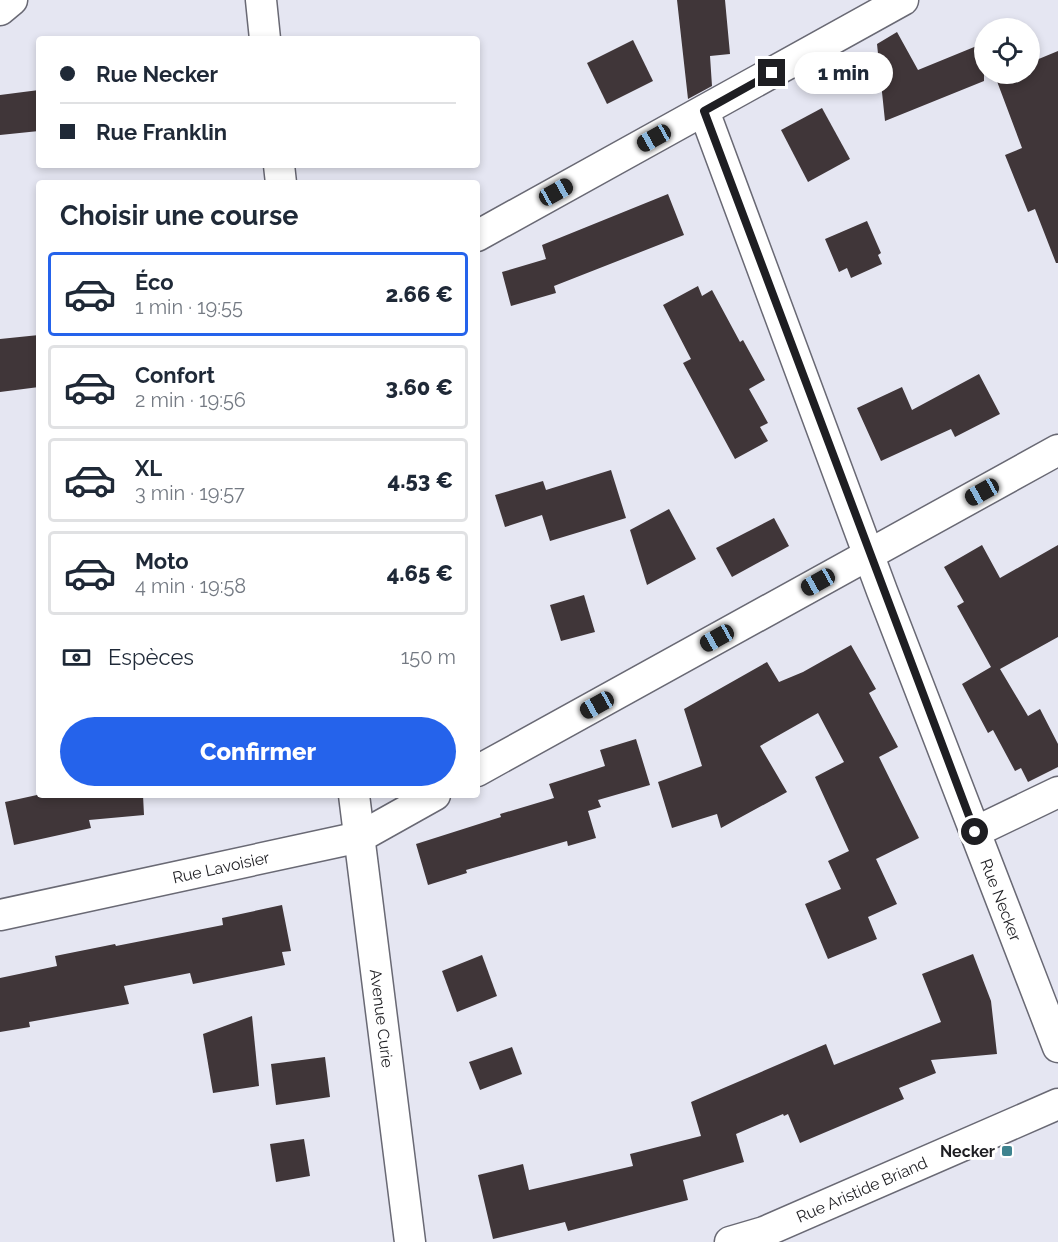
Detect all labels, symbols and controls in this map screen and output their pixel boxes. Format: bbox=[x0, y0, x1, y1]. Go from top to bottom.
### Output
map controls bbox=[974, 18, 1040, 84]
button: locate bbox=[974, 18, 1040, 84]
callout: 1 min bbox=[793, 52, 892, 94]
route end bbox=[758, 59, 785, 86]
text: Rue Necker bbox=[96, 61, 218, 87]
text: 1 min bbox=[818, 61, 869, 85]
text: Rue Franklin bbox=[96, 119, 227, 145]
car bbox=[634, 121, 674, 155]
car bbox=[536, 175, 576, 209]
text: Choisir une course bbox=[60, 200, 298, 231]
icon: car bbox=[63, 267, 117, 321]
text: Éco bbox=[135, 269, 174, 295]
text: 2.66 € bbox=[386, 281, 453, 307]
text: 1 min · 19:55 bbox=[135, 295, 243, 319]
icon: car bbox=[63, 360, 117, 414]
text: Confort bbox=[135, 362, 215, 388]
text: 3.60 € bbox=[386, 374, 453, 400]
text: 2 min · 19:56 bbox=[135, 388, 246, 412]
icon: car bbox=[63, 453, 117, 507]
text: XL bbox=[135, 455, 162, 481]
text: 4.53 € bbox=[388, 467, 453, 493]
car bbox=[962, 475, 1002, 509]
text: 3 min · 19:57 bbox=[135, 481, 245, 505]
icon: car bbox=[63, 546, 117, 600]
text: Moto bbox=[135, 548, 189, 574]
text: 4.65 € bbox=[387, 560, 453, 586]
car bbox=[798, 565, 838, 599]
text: 4 min · 19:58 bbox=[135, 574, 246, 598]
car bbox=[697, 621, 737, 655]
icon: cash bbox=[60, 641, 93, 674]
text: Espèces bbox=[108, 644, 194, 670]
text: 150 m bbox=[401, 645, 456, 669]
car bbox=[577, 688, 617, 722]
button: Confirmer bbox=[60, 717, 456, 786]
route start bbox=[961, 818, 988, 845]
street label: Rue Lavoisier bbox=[171, 847, 271, 887]
street label: Rue Necker bbox=[977, 856, 1026, 944]
street label: Avenue Curie bbox=[366, 968, 398, 1069]
place label: Necker bbox=[940, 1142, 995, 1161]
marker: Necker bbox=[1000, 1144, 1014, 1158]
street label: Rue Aristide Briand bbox=[793, 1153, 930, 1226]

